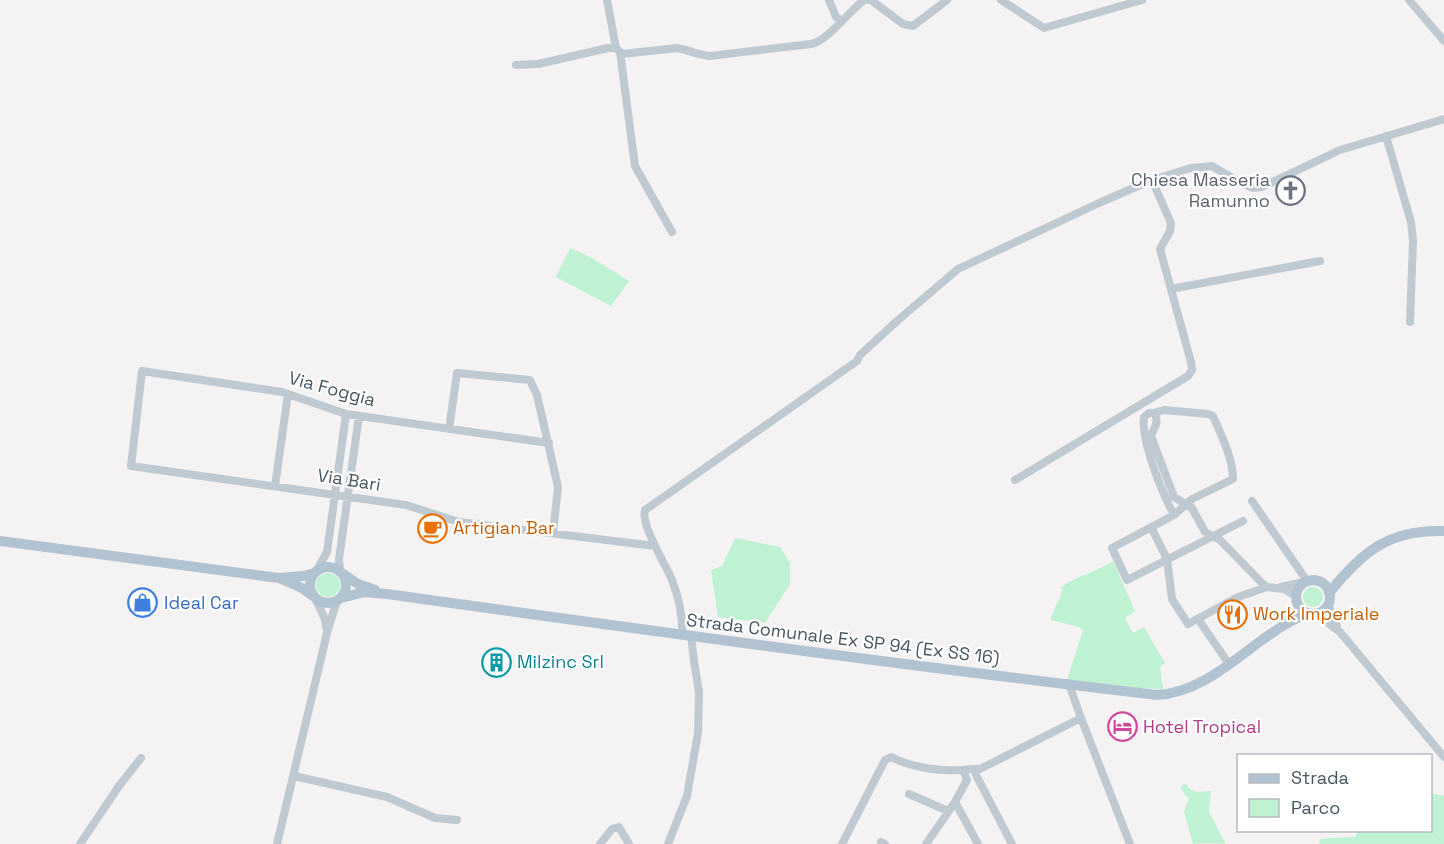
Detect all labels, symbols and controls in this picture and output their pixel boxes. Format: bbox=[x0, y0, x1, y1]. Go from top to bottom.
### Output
place label: Chiesa Masseria Ramunno bbox=[1131, 168, 1270, 212]
church icon: Chiesa Masseria Ramunno bbox=[1275, 174, 1307, 206]
street label: Via Foggia bbox=[286, 366, 378, 411]
street label: Via Bari bbox=[316, 463, 382, 496]
cafe icon: Artigian Bar bbox=[416, 512, 448, 544]
place label: Artigian Bar bbox=[453, 516, 555, 539]
shop icon: Ideal Car bbox=[127, 587, 159, 619]
place label: Ideal Car bbox=[164, 591, 239, 614]
restaurant icon: Work Imperiale bbox=[1216, 598, 1248, 630]
place label: Work Imperiale bbox=[1253, 602, 1379, 625]
street label: Strada Comunale Ex SP 94 (Ex SS 16) bbox=[685, 608, 1001, 669]
building icon: Milzinc Srl bbox=[480, 646, 512, 678]
place label: Milzinc Srl bbox=[517, 650, 604, 673]
hotel icon: Hotel Tropical bbox=[1106, 711, 1138, 743]
place label: Hotel Tropical bbox=[1143, 715, 1261, 738]
legend bbox=[1237, 754, 1432, 832]
text: Strada bbox=[1291, 766, 1349, 789]
text: Parco bbox=[1291, 796, 1340, 819]

